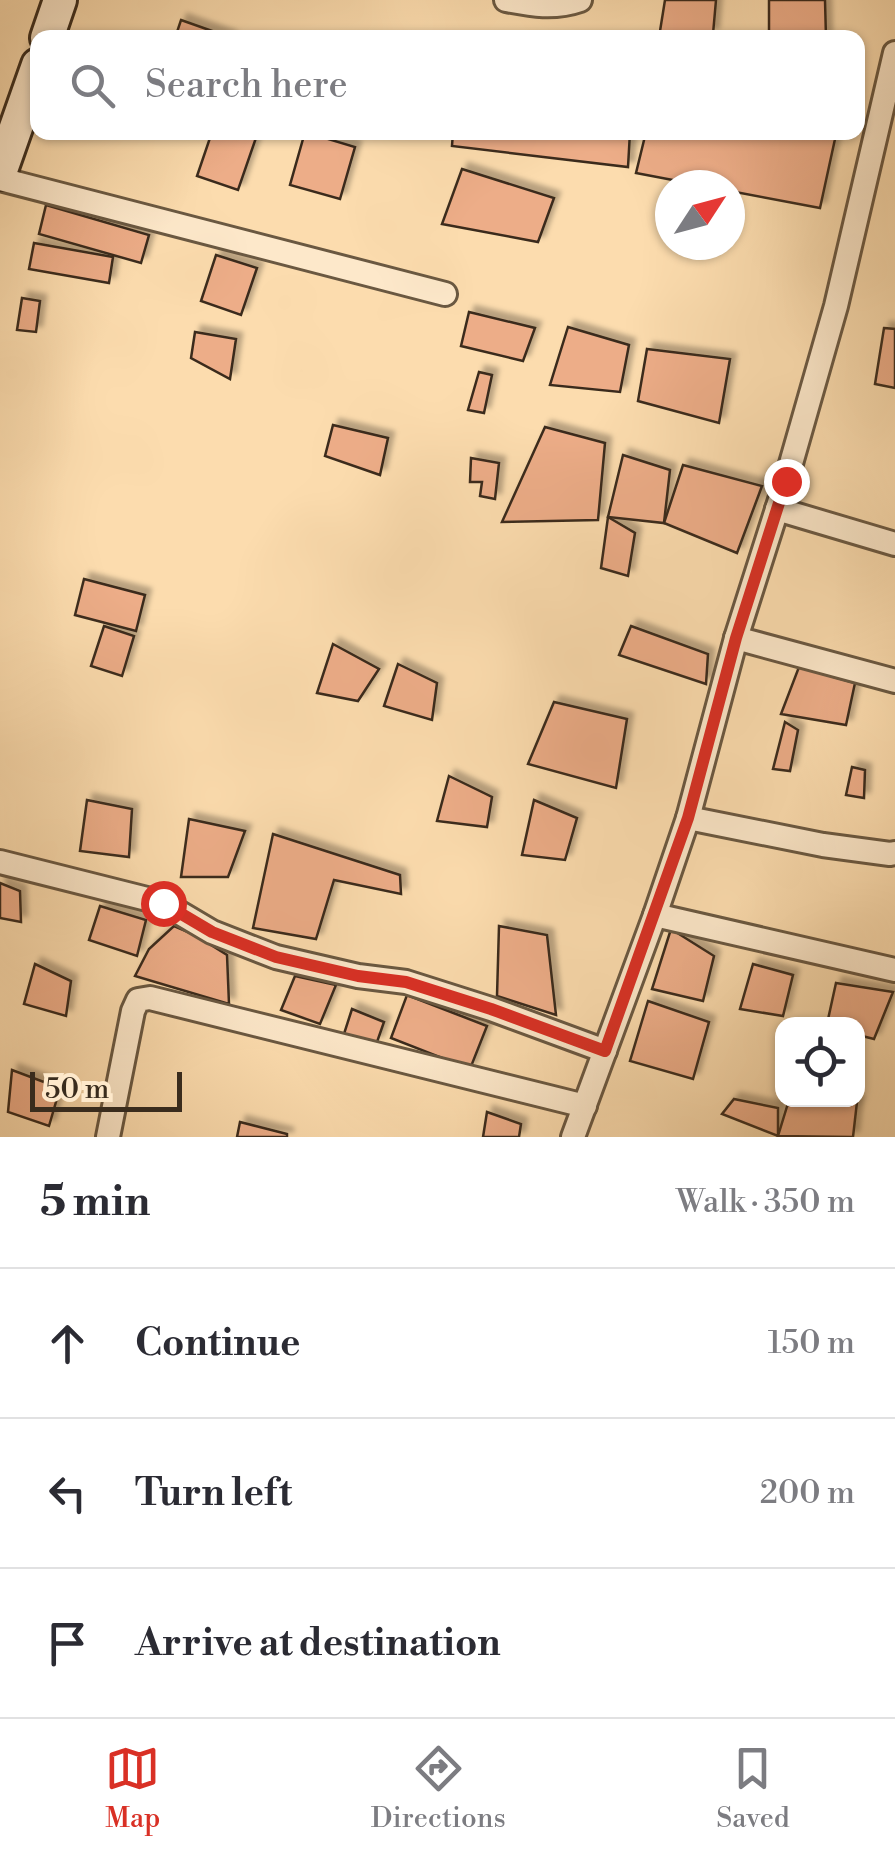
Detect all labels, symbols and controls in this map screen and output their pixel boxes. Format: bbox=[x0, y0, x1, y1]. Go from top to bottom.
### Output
search box bbox=[30, 30, 865, 140]
icon: search bbox=[65, 58, 120, 113]
text: Search here bbox=[145, 62, 348, 109]
north arrow bbox=[655, 170, 745, 260]
route end bbox=[764, 459, 810, 505]
route start bbox=[141, 881, 187, 927]
map controls bbox=[775, 1017, 865, 1107]
button: locate bbox=[775, 1017, 865, 1107]
scale bar bbox=[30, 1067, 182, 1112]
text: 50 m bbox=[45, 1072, 109, 1107]
text: 5 min bbox=[40, 1176, 150, 1229]
text: Walk · 350 m bbox=[676, 1182, 855, 1222]
icon: ahead bbox=[40, 1316, 95, 1371]
text: Continue bbox=[135, 1320, 300, 1367]
text: 150 m bbox=[768, 1323, 855, 1363]
icon: left bbox=[40, 1466, 95, 1521]
text: Turn left bbox=[135, 1470, 292, 1517]
text: 200 m bbox=[760, 1473, 855, 1513]
icon: arrive bbox=[40, 1616, 95, 1671]
text: Arrive at destination bbox=[135, 1620, 501, 1667]
tab: Map bbox=[105, 1741, 160, 1836]
tab: Directions bbox=[371, 1741, 506, 1836]
tab: Saved bbox=[716, 1741, 790, 1836]

